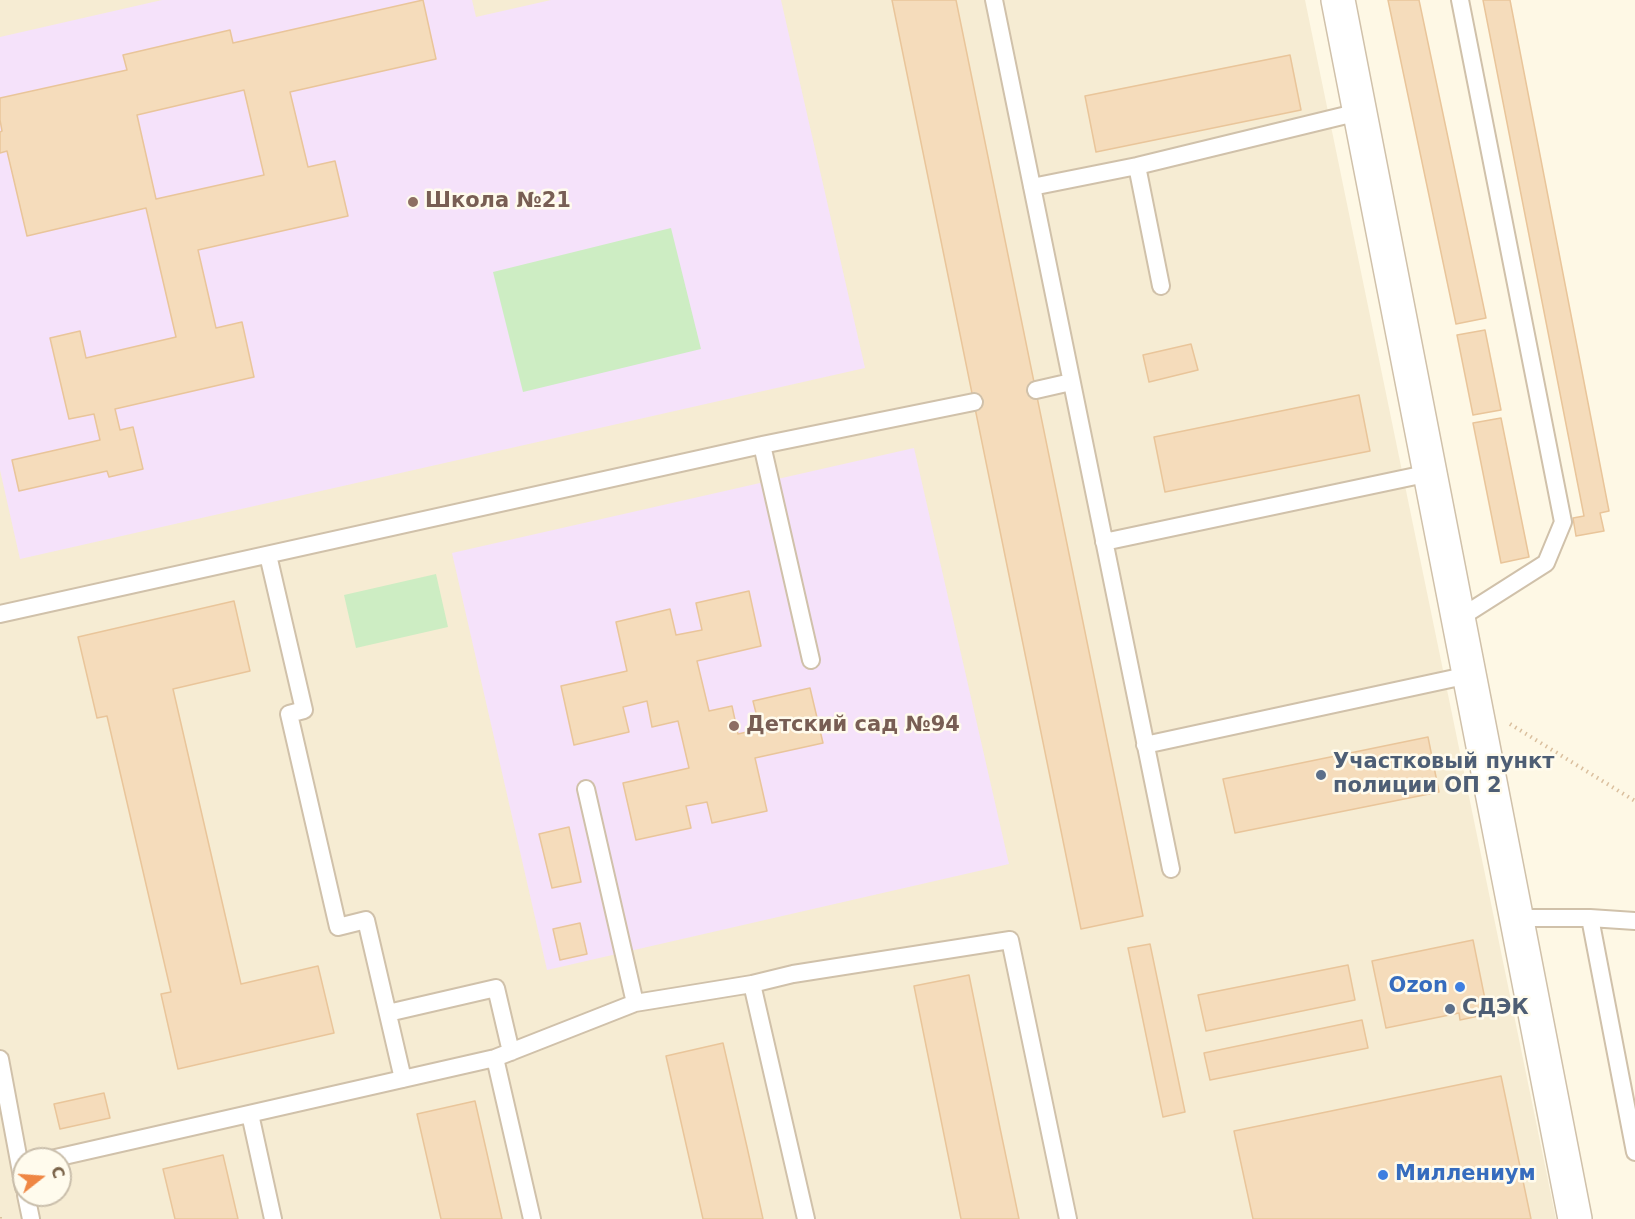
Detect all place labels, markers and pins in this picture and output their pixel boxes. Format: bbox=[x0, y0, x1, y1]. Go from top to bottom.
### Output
place label: Школа №21 bbox=[425, 189, 571, 215]
marker: Школа №21 bbox=[406, 195, 420, 209]
place label: Детский сад №94 bbox=[746, 713, 960, 739]
marker: Детский сад №94 bbox=[727, 719, 741, 733]
place label: Участковый пункт полиции ОП 2 bbox=[1333, 750, 1555, 800]
marker: Участковый пункт полиции ОП 2 bbox=[1314, 768, 1328, 782]
place label: Ozon bbox=[1389, 974, 1448, 1000]
marker: Ozon bbox=[1453, 980, 1467, 994]
place label: СДЭК bbox=[1462, 996, 1529, 1022]
marker: СДЭК bbox=[1443, 1002, 1457, 1016]
place label: Миллениум bbox=[1395, 1162, 1536, 1188]
marker: Миллениум bbox=[1376, 1168, 1390, 1182]

